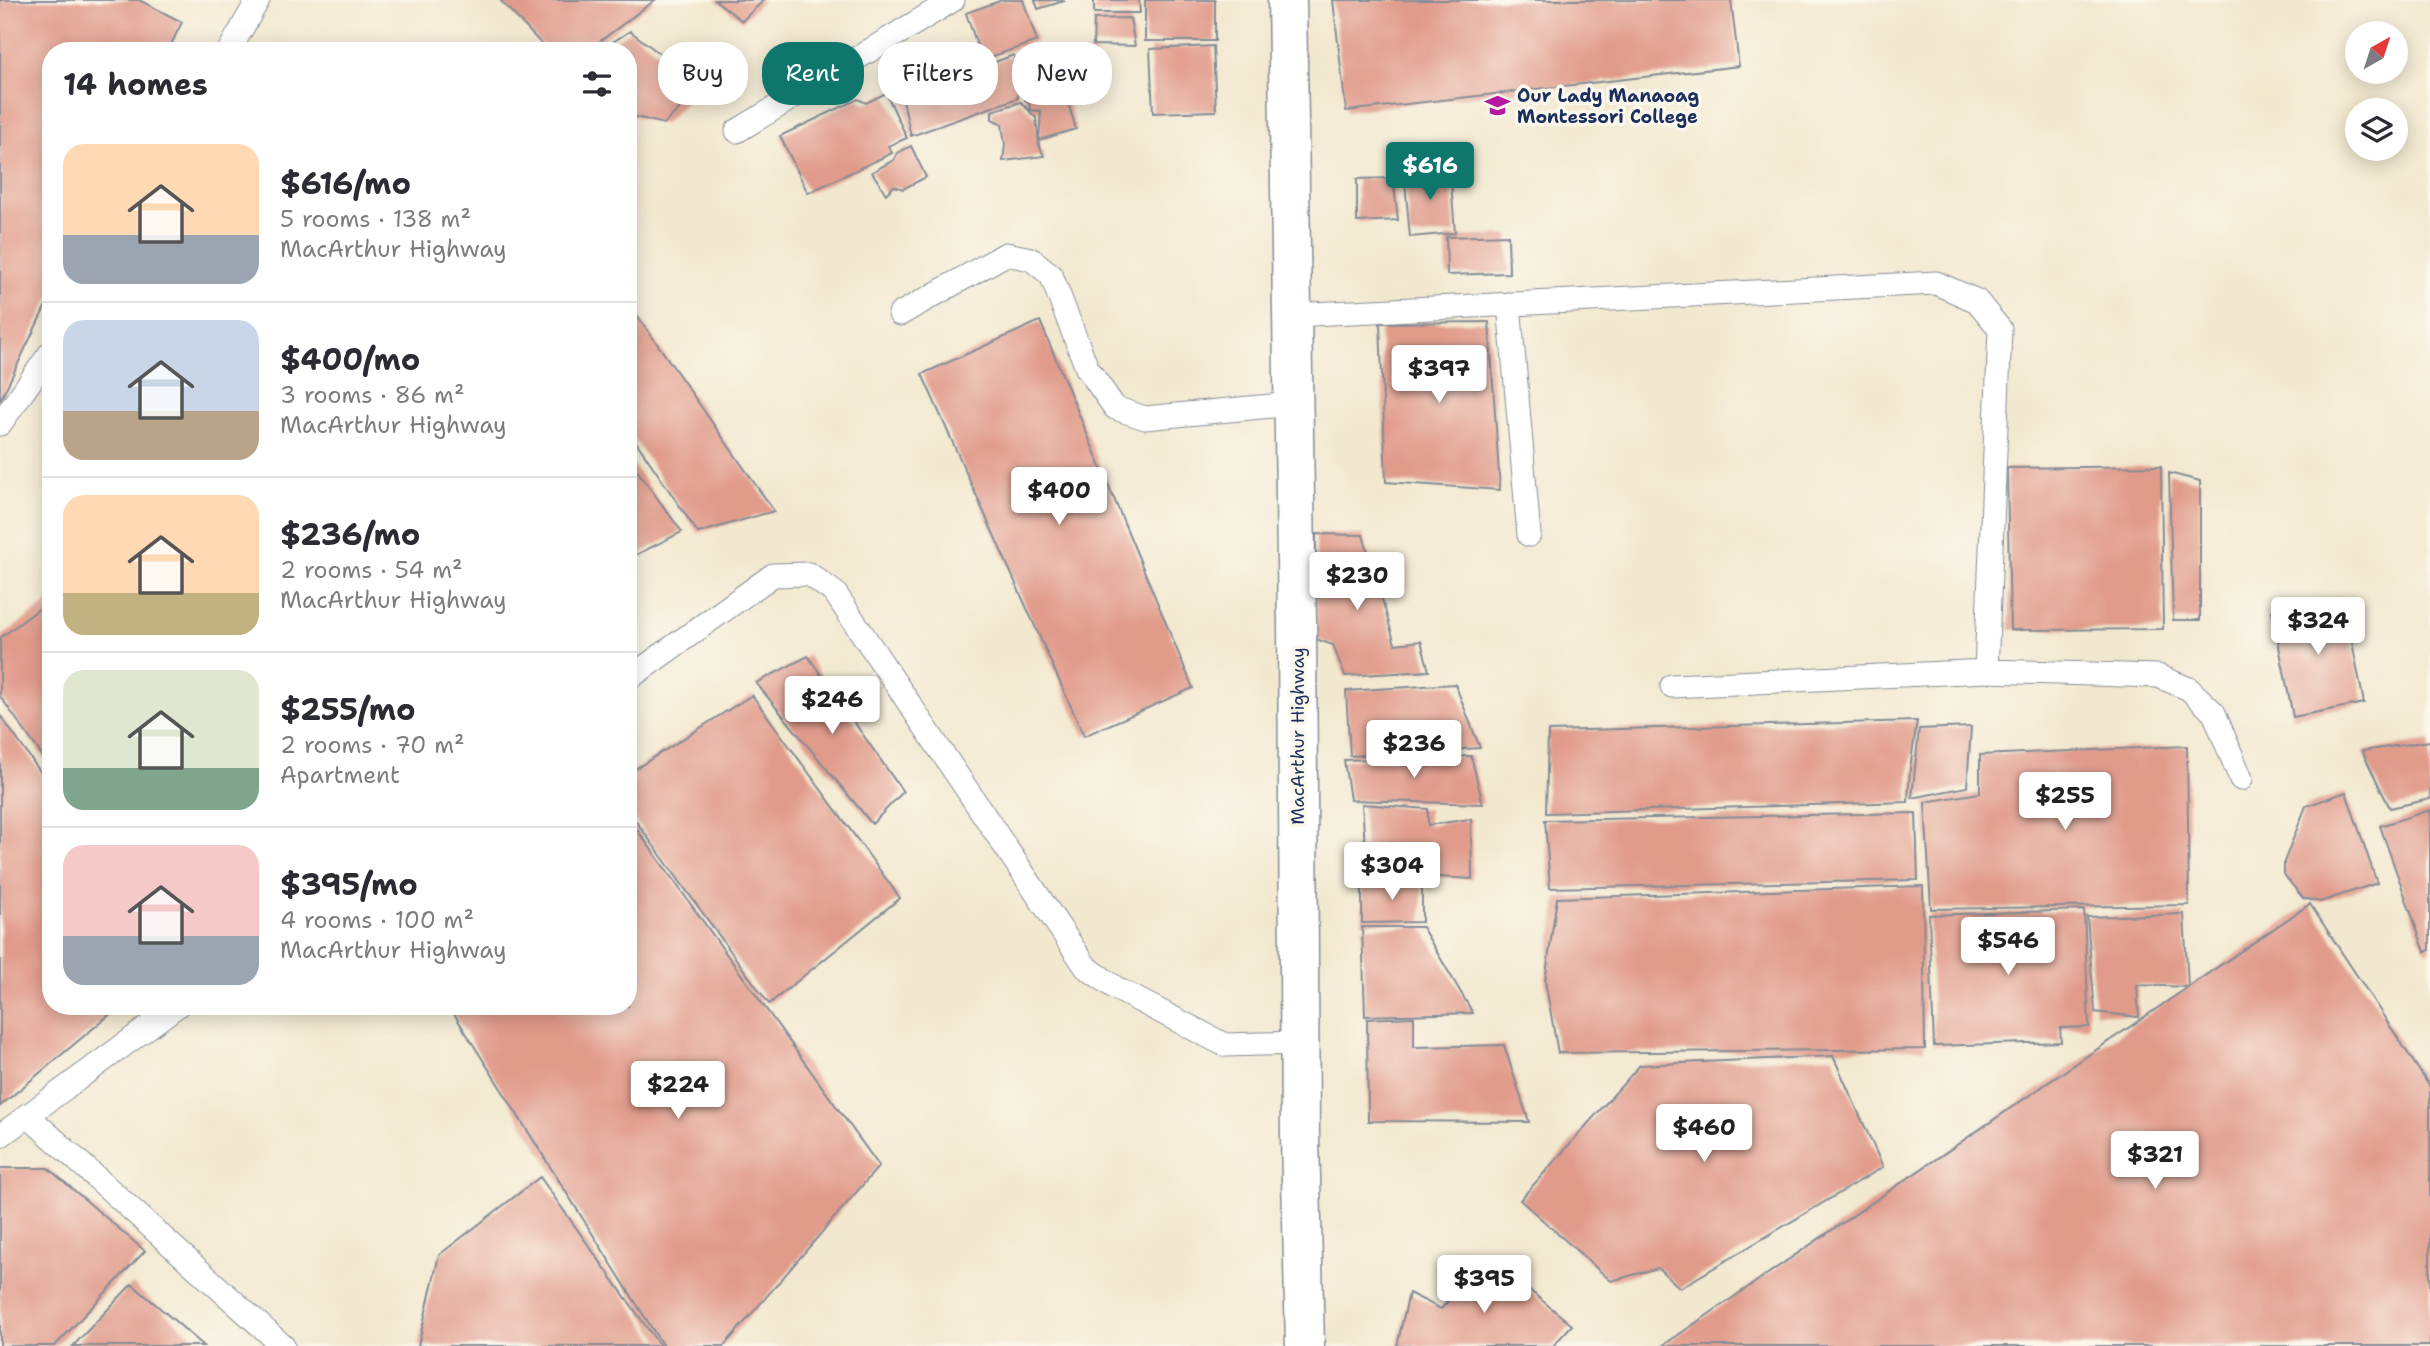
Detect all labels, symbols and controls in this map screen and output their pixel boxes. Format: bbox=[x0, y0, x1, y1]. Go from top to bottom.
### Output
north arrow bbox=[2345, 21, 2408, 84]
map controls bbox=[2345, 21, 2408, 161]
chip: Buy bbox=[658, 42, 748, 105]
chip: Rent bbox=[762, 42, 864, 105]
chip: Filters bbox=[878, 42, 998, 105]
chip: New bbox=[1012, 42, 1112, 105]
text: 14 homes bbox=[63, 64, 208, 105]
icon: filters bbox=[578, 65, 616, 103]
place label: Our Lady Manaoag Montessori College bbox=[1517, 84, 1699, 129]
school or university icon: Our Lady Manaoag Montessori College bbox=[1483, 92, 1511, 120]
button: layers bbox=[2345, 98, 2408, 161]
pin: $616 bbox=[1389, 142, 1471, 202]
text: $616 bbox=[1402, 150, 1458, 180]
text: $616/mo bbox=[280, 163, 411, 204]
icon: home bbox=[119, 172, 203, 256]
text: 5 rooms · 138 m² bbox=[280, 204, 471, 234]
text: MacArthur Highway bbox=[280, 234, 507, 264]
text: $400/mo bbox=[280, 339, 420, 380]
pin: $397 bbox=[1398, 346, 1480, 405]
icon: home bbox=[119, 348, 203, 432]
text: $397 bbox=[1408, 353, 1470, 383]
text: 3 rooms · 86 m² bbox=[280, 380, 465, 410]
text: MacArthur Highway bbox=[280, 410, 507, 440]
pin: $400 bbox=[1018, 468, 1100, 527]
text: $400 bbox=[1027, 475, 1091, 505]
text: $236/mo bbox=[280, 514, 420, 555]
icon: home bbox=[119, 523, 203, 607]
pin: $230 bbox=[1316, 552, 1398, 612]
text: 2 rooms · 54 m² bbox=[280, 555, 463, 585]
text: $230 bbox=[1325, 560, 1389, 590]
text: MacArthur Highway bbox=[280, 585, 507, 615]
pin: $324 bbox=[2277, 598, 2359, 657]
text: $324 bbox=[2287, 605, 2349, 635]
street label: MacArthur Highway bbox=[1286, 647, 1310, 825]
pin: $246 bbox=[791, 676, 873, 736]
text: $246 bbox=[801, 684, 863, 714]
text: $255/mo bbox=[280, 689, 416, 730]
icon: home bbox=[119, 698, 203, 782]
pin: $236 bbox=[1373, 720, 1455, 780]
text: $236 bbox=[1382, 728, 1446, 758]
text: 2 rooms · 70 m² bbox=[280, 730, 465, 760]
text: Apartment bbox=[280, 760, 400, 790]
pin: $255 bbox=[2024, 772, 2106, 832]
text: $255 bbox=[2035, 780, 2095, 810]
pin: $304 bbox=[1351, 842, 1433, 902]
text: $304 bbox=[1360, 850, 1424, 880]
text: $395/mo bbox=[280, 864, 418, 905]
icon: home bbox=[119, 873, 203, 957]
text: 4 rooms · 100 m² bbox=[280, 905, 474, 935]
pin: $546 bbox=[1967, 918, 2049, 977]
text: $546 bbox=[1977, 925, 2039, 955]
text: MacArthur Highway bbox=[280, 935, 507, 965]
pin: $224 bbox=[637, 1062, 719, 1121]
text: $224 bbox=[647, 1069, 709, 1099]
pin: $460 bbox=[1663, 1104, 1745, 1164]
text: $460 bbox=[1672, 1112, 1736, 1142]
pin: $321 bbox=[2114, 1132, 2196, 1191]
text: $321 bbox=[2127, 1139, 2183, 1169]
pin: $395 bbox=[1443, 1256, 1525, 1315]
text: $395 bbox=[1453, 1263, 1515, 1293]

